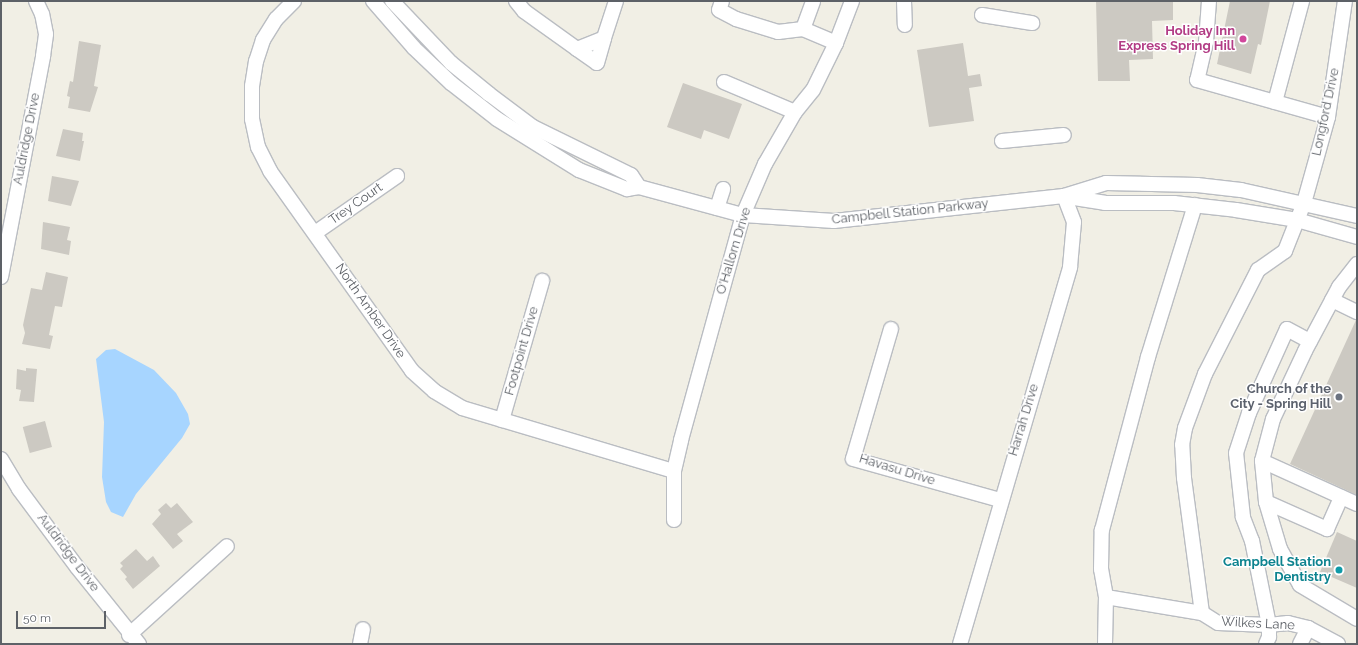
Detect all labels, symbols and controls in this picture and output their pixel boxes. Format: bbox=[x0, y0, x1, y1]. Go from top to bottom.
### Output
place label: Holiday Inn Express Spring Hill bbox=[1118, 24, 1235, 55]
marker: Holiday Inn Express Spring Hill bbox=[1238, 34, 1248, 44]
street label: Longford Drive bbox=[1309, 67, 1343, 157]
street label: Auldridge Drive bbox=[10, 92, 44, 186]
street label: Trey Court bbox=[326, 180, 386, 228]
street label: Campbell Station Parkway bbox=[831, 196, 989, 228]
street label: O'Hallorn Drive bbox=[713, 206, 755, 296]
street label: North Amber Drive bbox=[331, 260, 409, 362]
street label: Footpoint Drive bbox=[502, 305, 542, 397]
street label: Harrah Drive bbox=[1006, 382, 1042, 458]
place label: Church of the City - Spring Hill bbox=[1230, 382, 1331, 413]
marker: Church of the City - Spring Hill bbox=[1334, 392, 1344, 402]
street label: Havasu Drive bbox=[857, 451, 937, 489]
street label: Auldridge Drive bbox=[34, 511, 102, 595]
place label: Campbell Station Dentistry bbox=[1223, 555, 1331, 586]
marker: Campbell Station Dentistry bbox=[1334, 565, 1344, 575]
scale bar bbox=[18, 603, 108, 629]
text: 50 m bbox=[23, 611, 51, 625]
street label: Wilkes Lane bbox=[1221, 614, 1295, 634]

